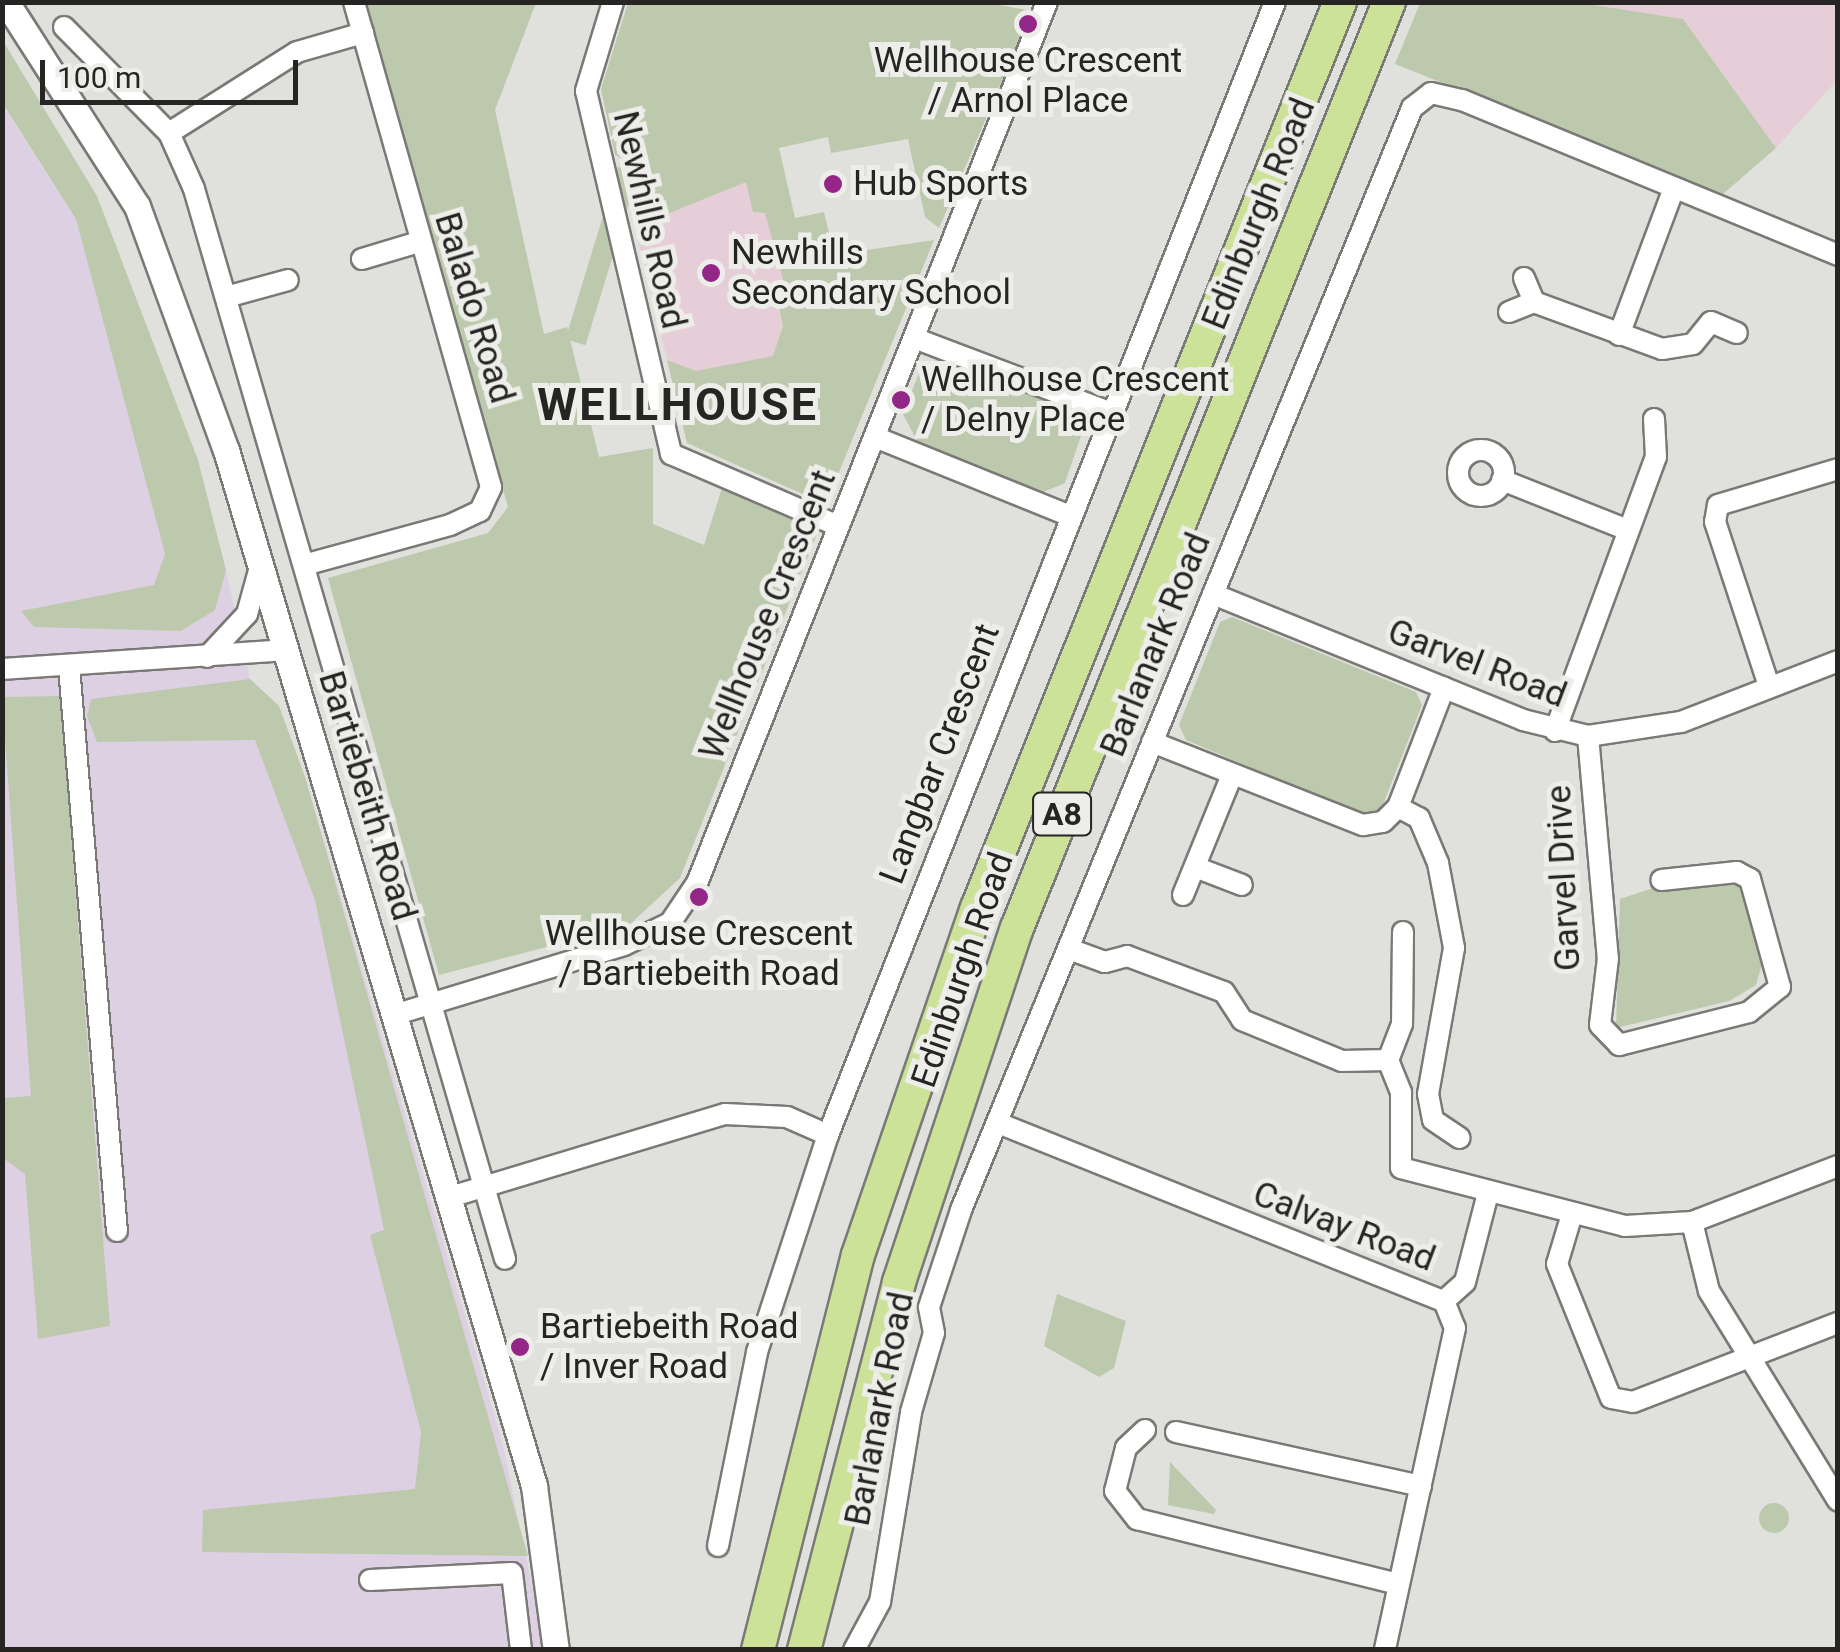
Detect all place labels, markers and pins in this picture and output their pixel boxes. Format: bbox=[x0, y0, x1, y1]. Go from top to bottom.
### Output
marker: Wellhouse Crescent / Arnol Place bbox=[1017, 13, 1039, 35]
place label: Wellhouse Crescent / Arnol Place bbox=[874, 40, 1182, 122]
place label: Hub Sports bbox=[853, 163, 1028, 205]
marker: Hub Sports bbox=[822, 173, 844, 195]
place label: Newhills Secondary School bbox=[731, 232, 1011, 314]
marker: Newhills Secondary School bbox=[700, 262, 722, 284]
place label: Wellhouse Crescent / Delny Place bbox=[921, 359, 1230, 441]
marker: Wellhouse Crescent / Delny Place bbox=[890, 389, 912, 411]
marker: Wellhouse Crescent / Bartiebeith Road bbox=[688, 886, 710, 908]
place label: Wellhouse Crescent / Bartiebeith Road bbox=[545, 913, 853, 995]
place label: Bartiebeith Road / Inver Road bbox=[540, 1306, 799, 1388]
marker: Bartiebeith Road / Inver Road bbox=[509, 1336, 531, 1358]

